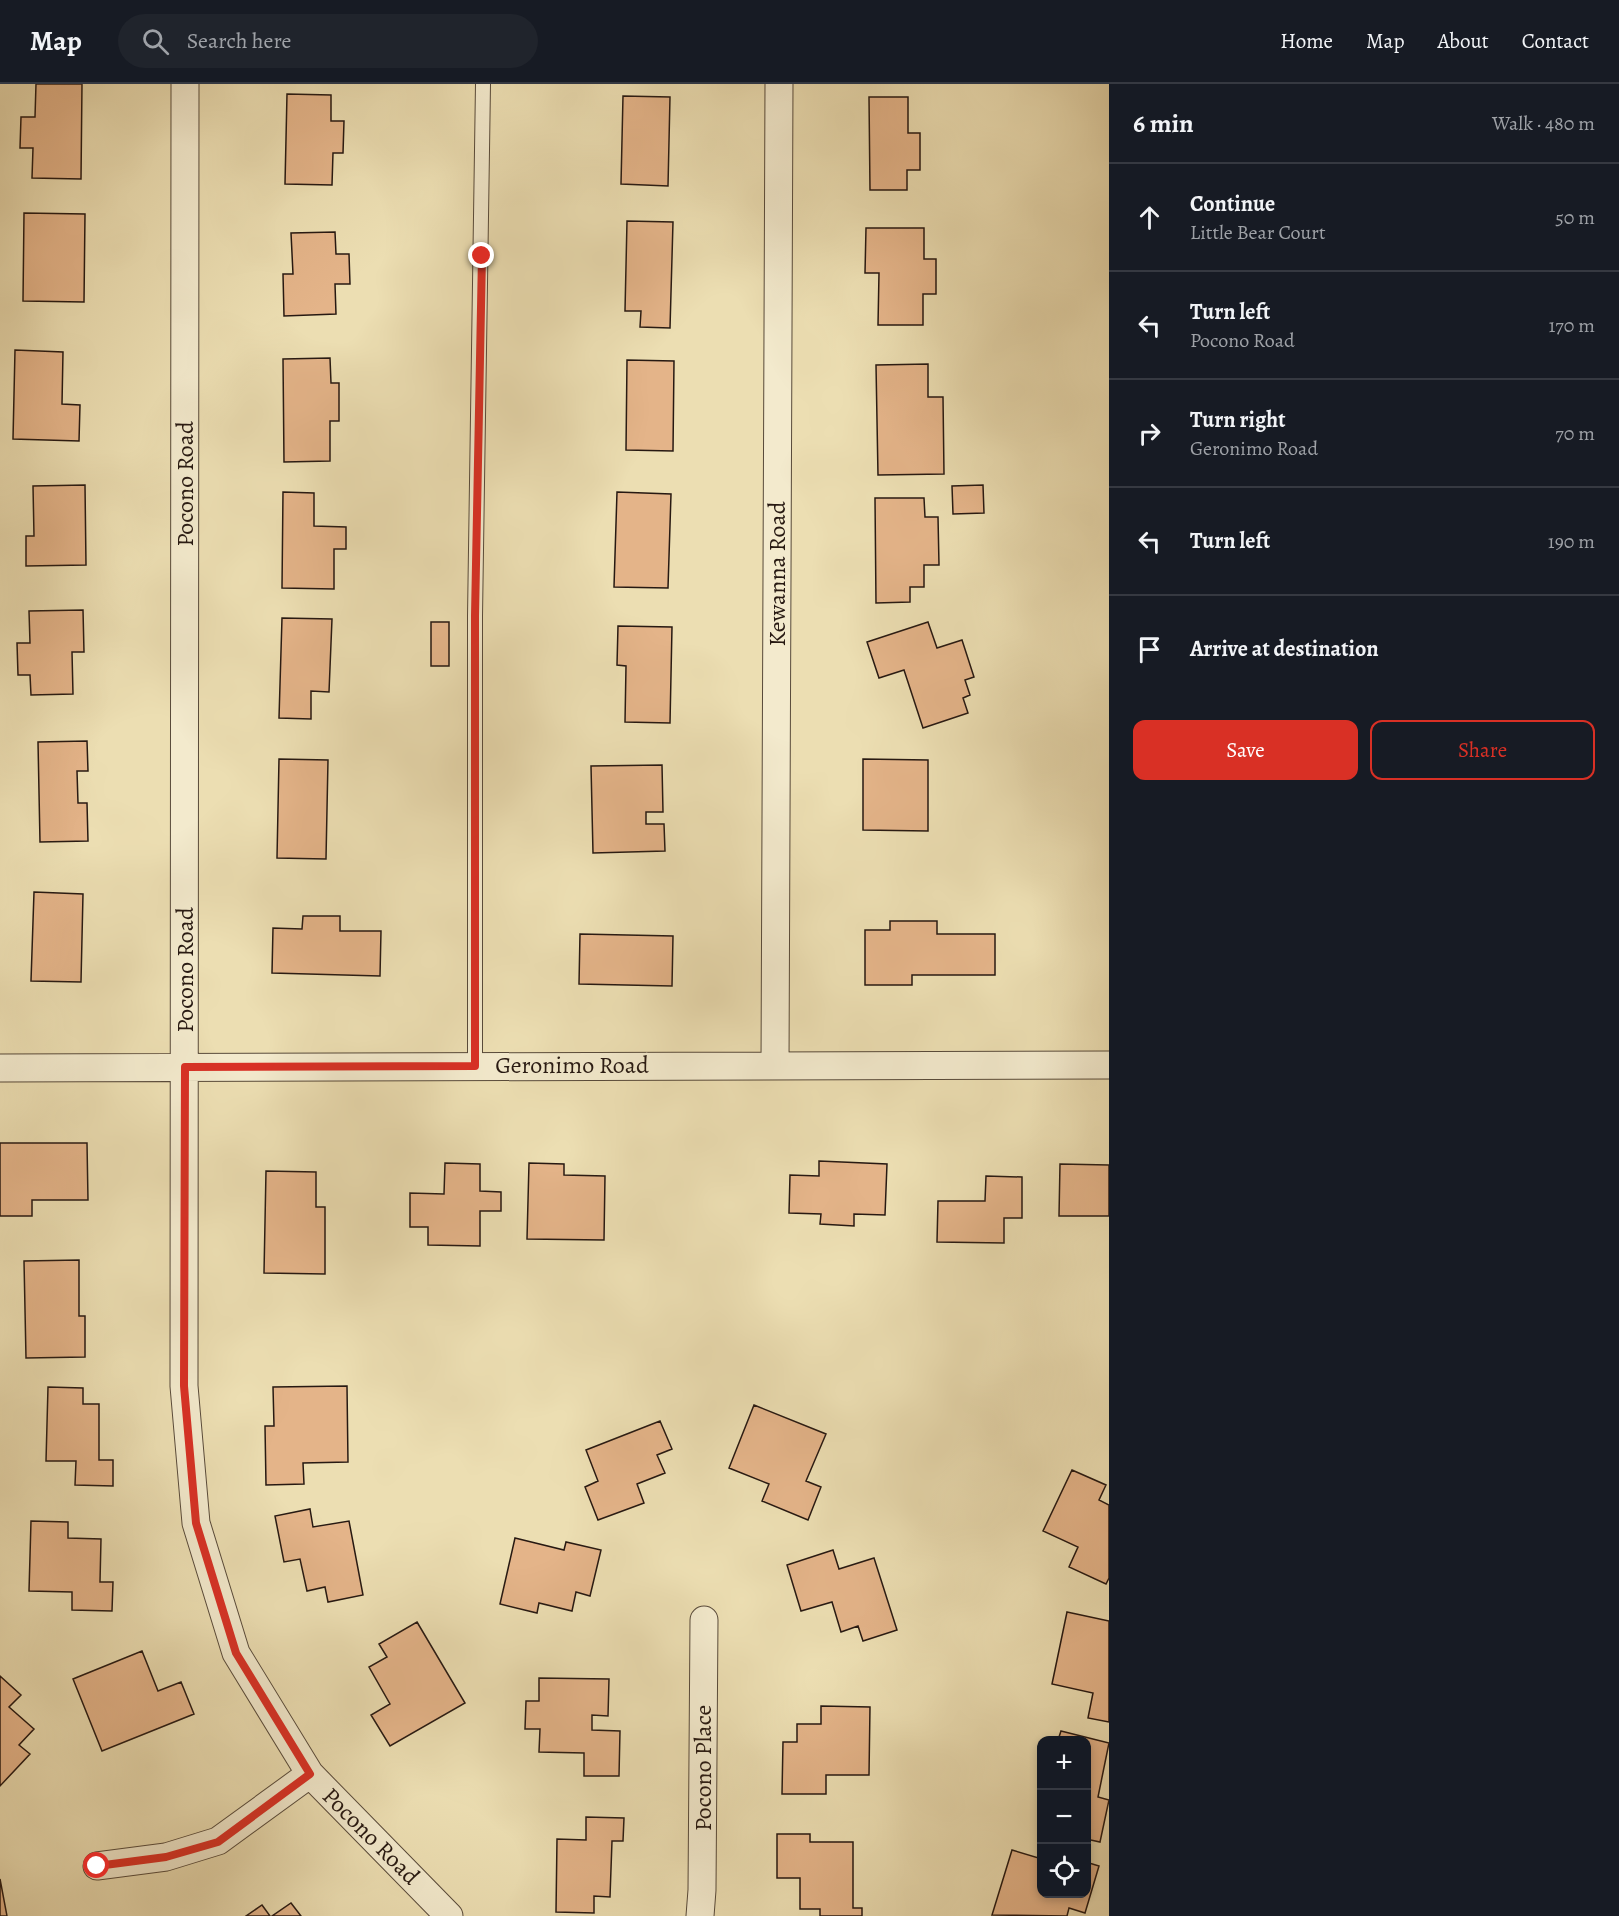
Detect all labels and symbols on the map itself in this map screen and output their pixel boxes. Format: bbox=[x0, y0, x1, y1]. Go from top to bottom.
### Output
route end bbox=[468, 242, 494, 268]
street label: Pocono Road bbox=[169, 421, 201, 547]
street label: Kewanna Road bbox=[761, 501, 793, 647]
street label: Pocono Road bbox=[169, 907, 201, 1033]
street label: Geronimo Road bbox=[495, 1049, 649, 1081]
street label: Pocono Place bbox=[687, 1705, 719, 1831]
street label: Pocono Road bbox=[315, 1780, 427, 1892]
route start bbox=[83, 1852, 109, 1878]

